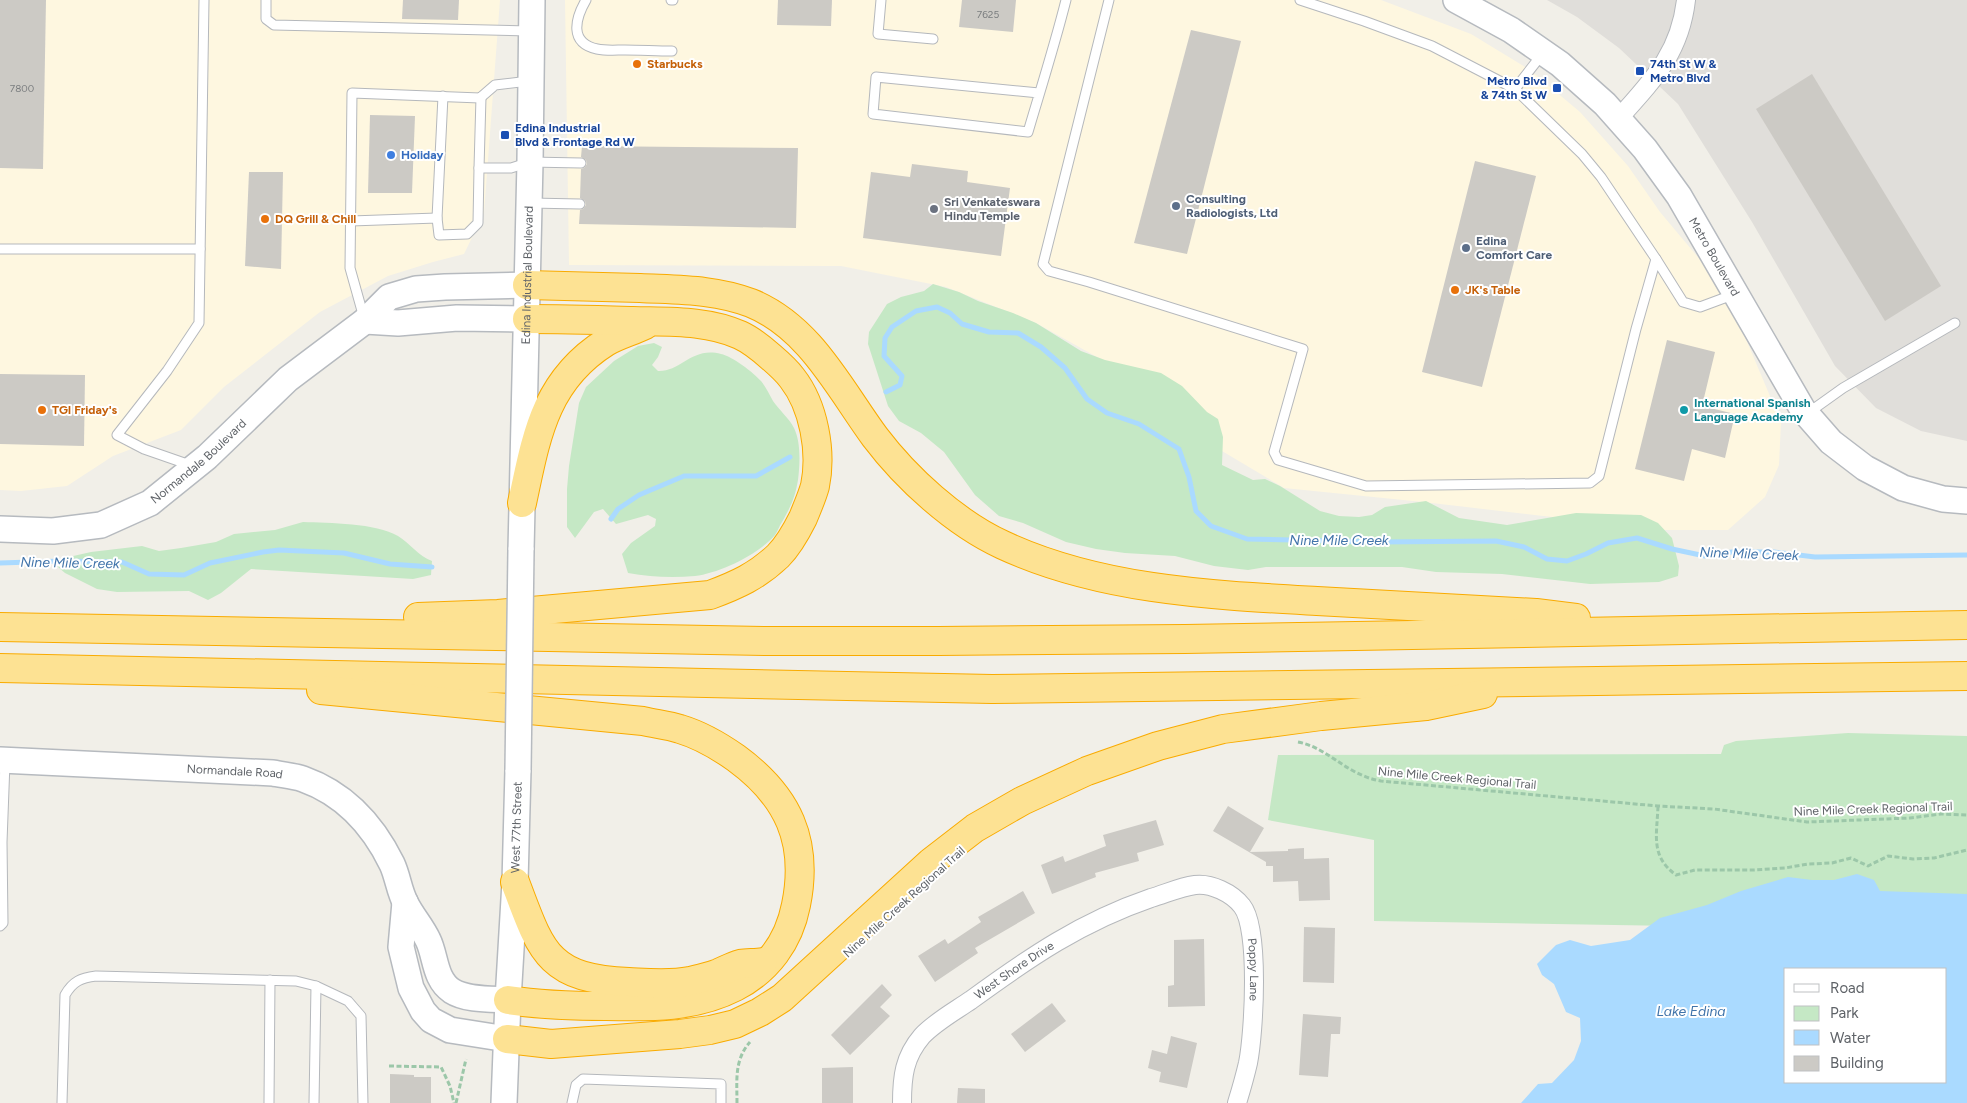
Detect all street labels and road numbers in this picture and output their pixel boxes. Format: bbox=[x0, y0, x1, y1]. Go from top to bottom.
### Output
street label: Edina Industrial Boulevard bbox=[519, 206, 536, 345]
street label: Metro Boulevard bbox=[1686, 215, 1743, 299]
street label: Normandale Boulevard bbox=[148, 416, 249, 507]
street label: Normandale Road bbox=[186, 762, 284, 782]
street label: Nine Mile Creek Regional Trail bbox=[1377, 764, 1537, 792]
street label: West 77th Street bbox=[508, 781, 525, 873]
street label: Nine Mile Creek Regional Trail bbox=[1793, 799, 1953, 819]
street label: Nine Mile Creek Regional Trail bbox=[840, 844, 968, 960]
street label: Poppy Lane bbox=[1245, 937, 1261, 1002]
street label: West Shore Drive bbox=[972, 938, 1057, 1002]

